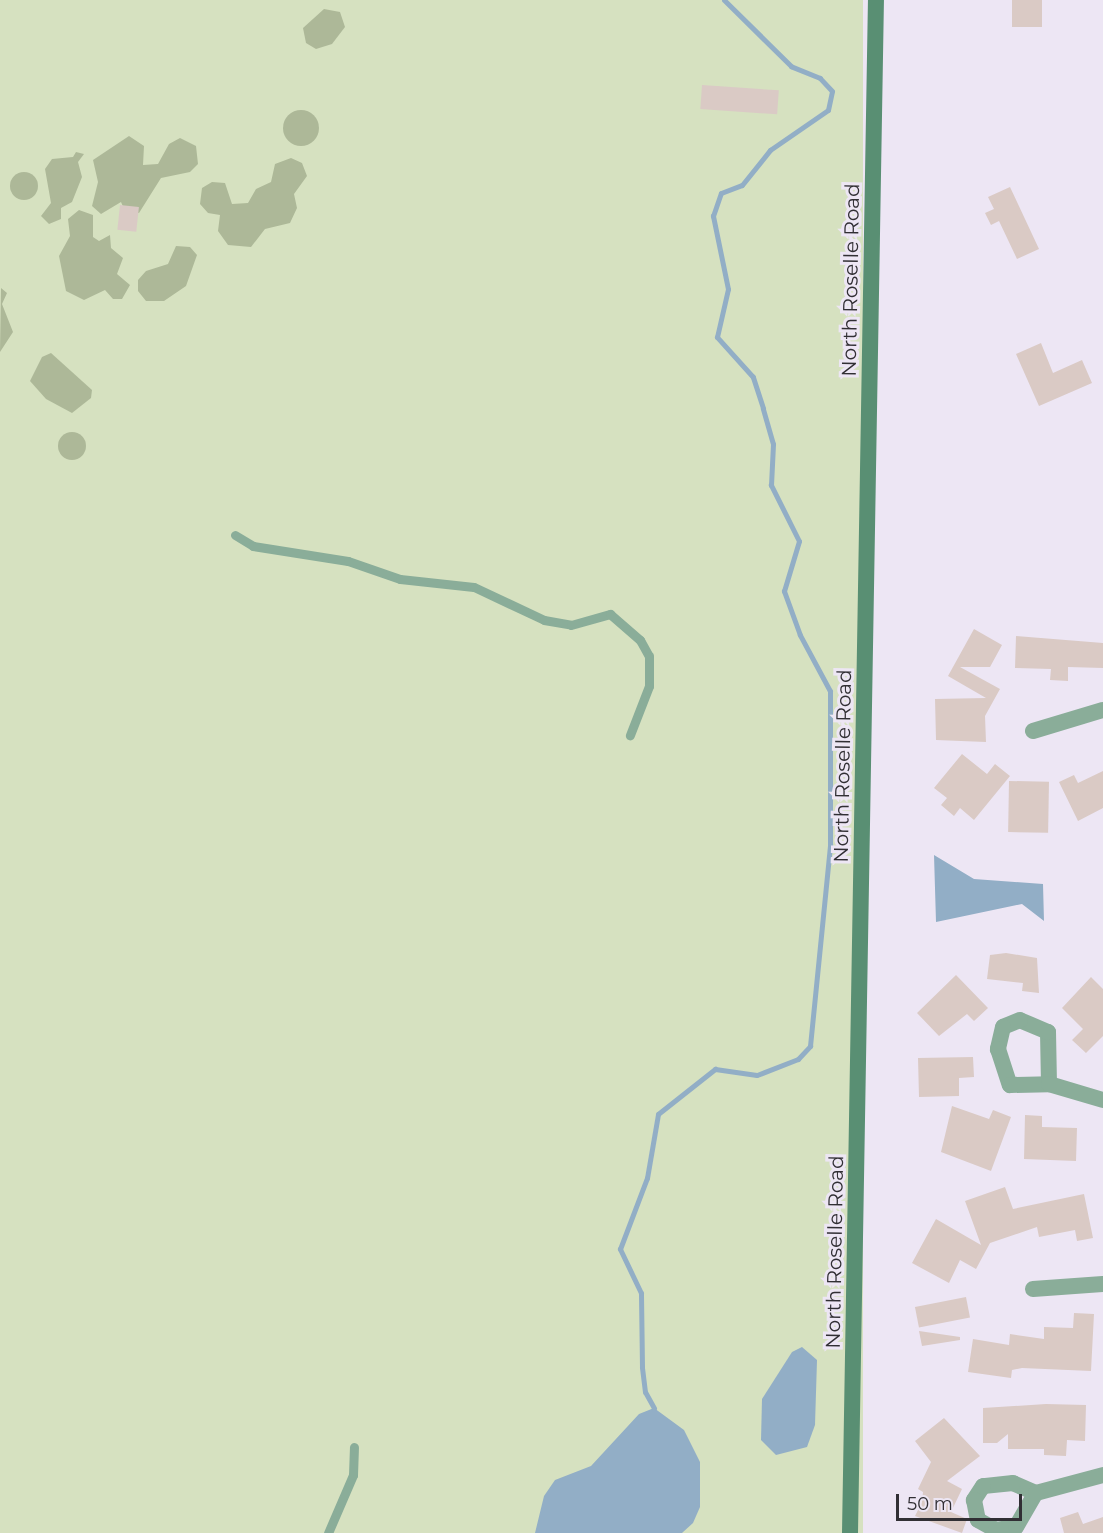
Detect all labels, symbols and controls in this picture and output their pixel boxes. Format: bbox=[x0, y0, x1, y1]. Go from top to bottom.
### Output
street label: North Roselle Road bbox=[837, 183, 865, 377]
street label: North Roselle Road bbox=[829, 669, 857, 863]
street label: North Roselle Road bbox=[821, 1155, 849, 1349]
scale bar bbox=[899, 1482, 1025, 1520]
text: 50 m bbox=[907, 1493, 953, 1515]

